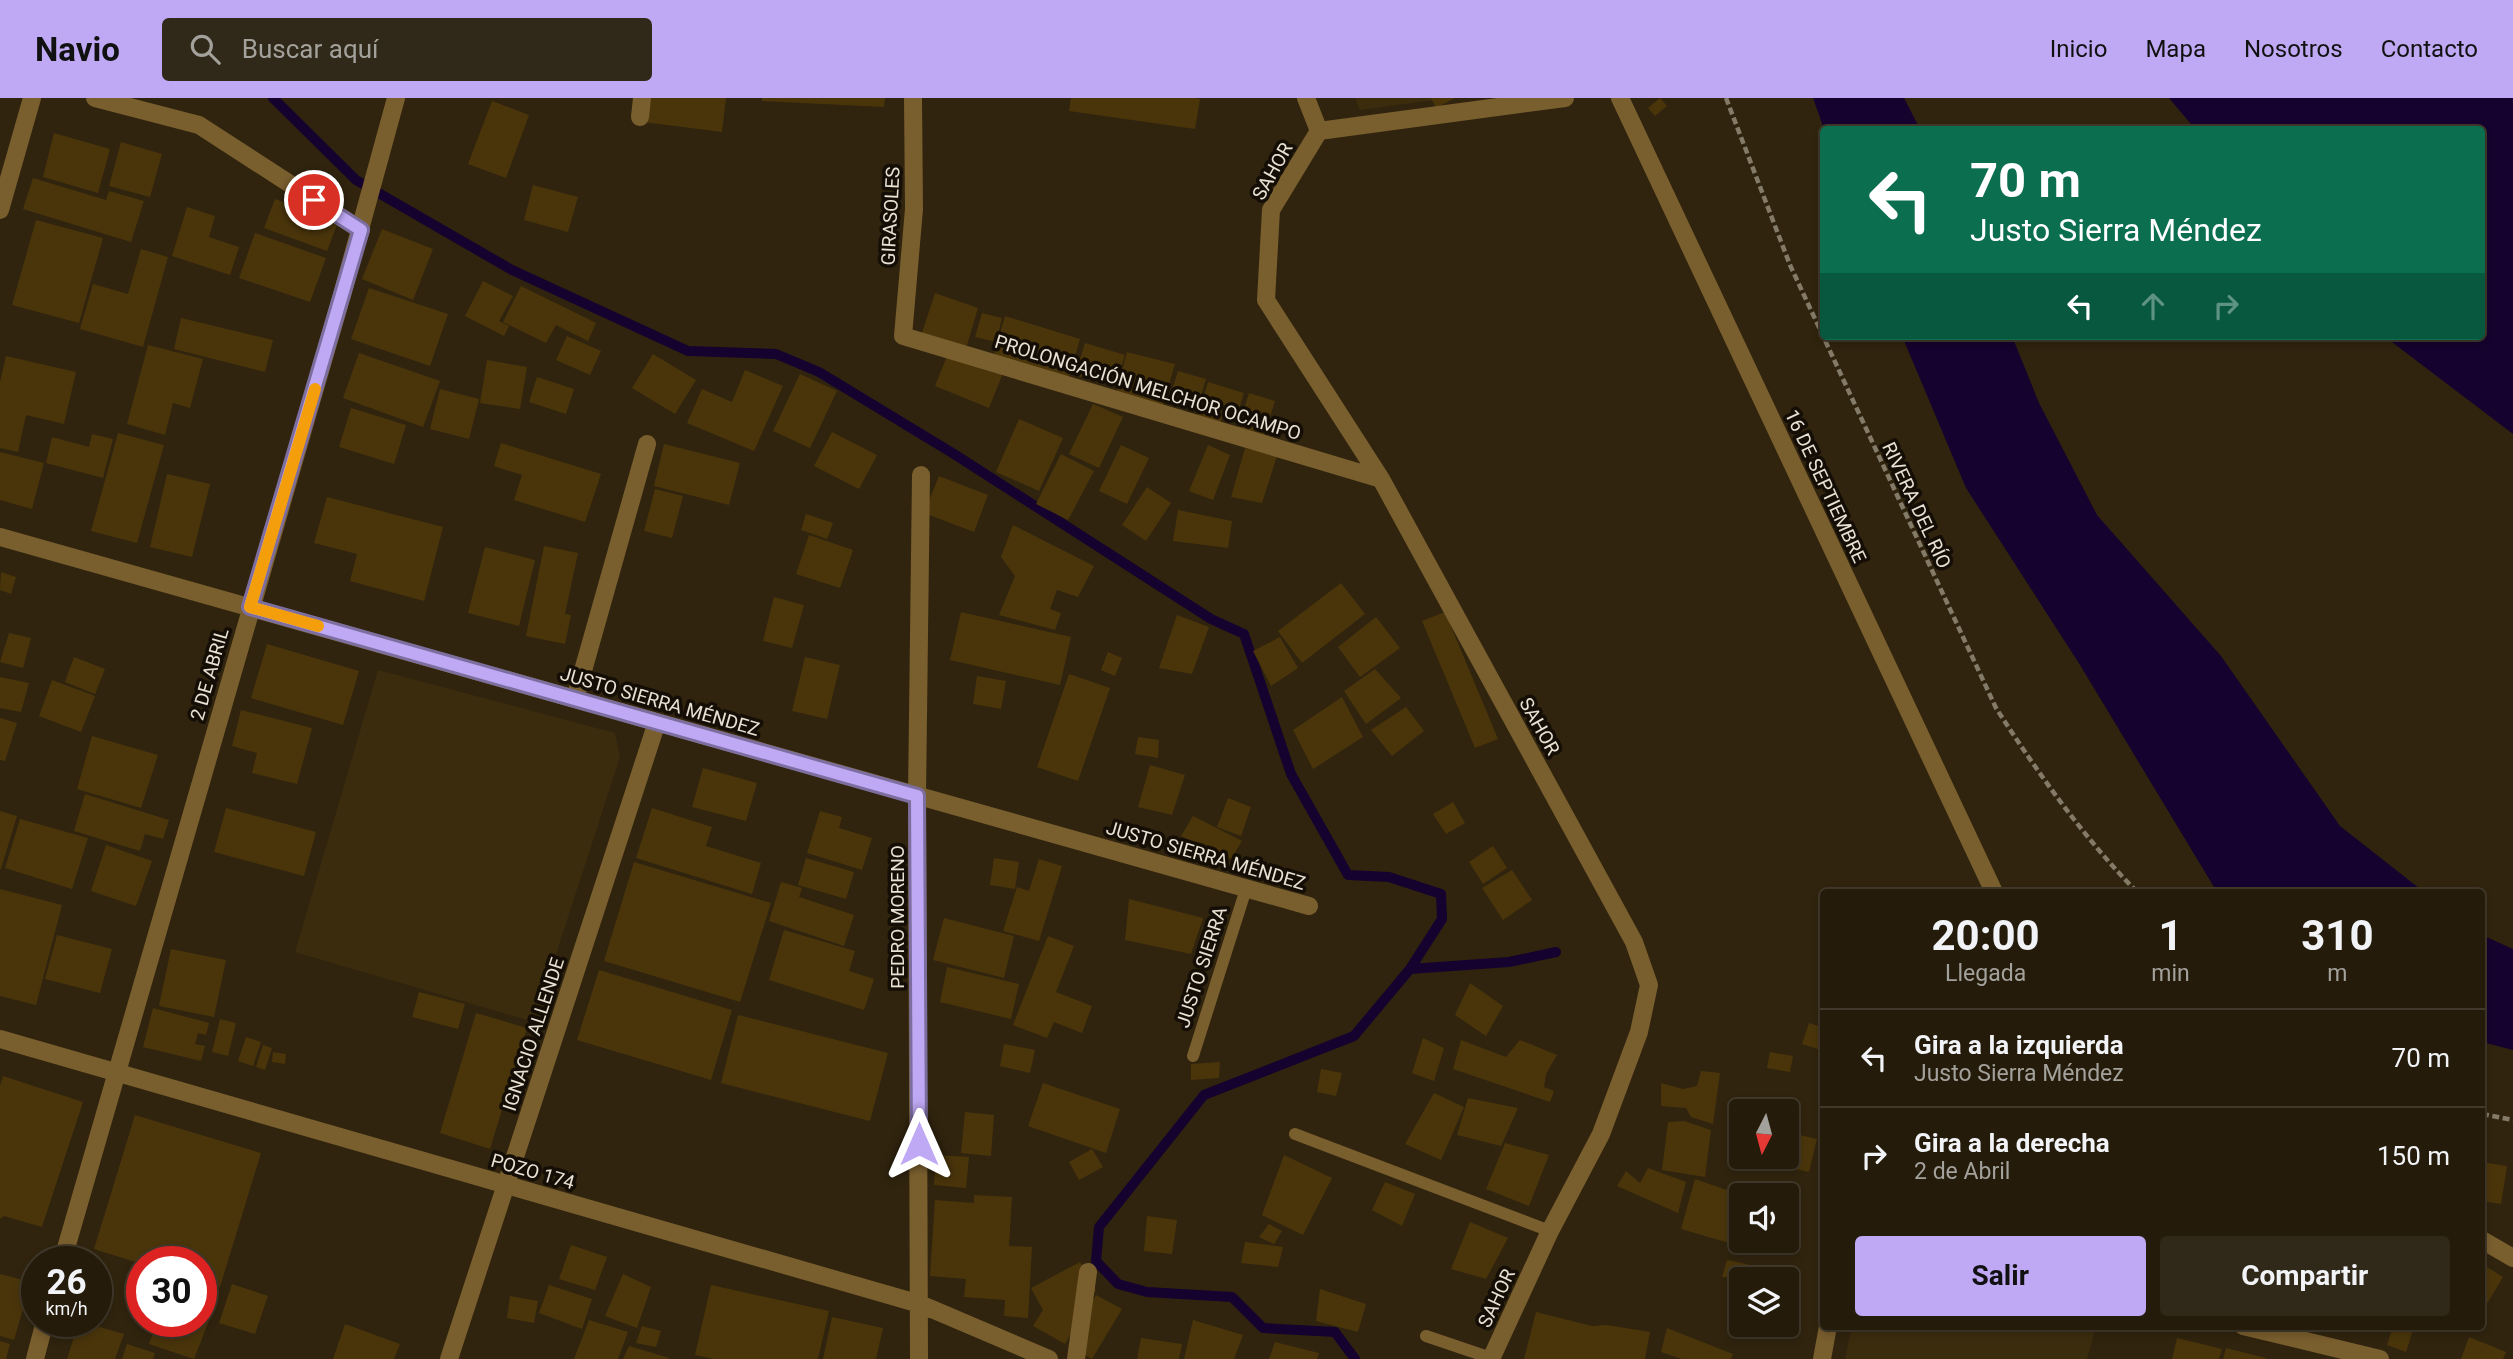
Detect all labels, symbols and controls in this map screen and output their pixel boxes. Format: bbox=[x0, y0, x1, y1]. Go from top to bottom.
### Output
search box bbox=[162, 18, 652, 81]
text: Navio bbox=[35, 30, 120, 69]
icon: search bbox=[186, 30, 224, 68]
text: Buscar aquí bbox=[242, 34, 378, 64]
text: Inicio bbox=[2050, 35, 2107, 63]
text: Mapa bbox=[2145, 35, 2206, 63]
text: Nosotros bbox=[2244, 35, 2343, 63]
text: Contacto bbox=[2381, 35, 2478, 63]
street label: SAHOR bbox=[1247, 138, 1298, 204]
text: 70 m bbox=[1970, 152, 2081, 209]
icon: left bbox=[1855, 154, 1946, 245]
street label: GIRASOLES bbox=[876, 166, 905, 266]
pin bbox=[284, 170, 344, 230]
icon: arrive bbox=[295, 181, 333, 219]
text: Justo Sierra Méndez bbox=[1970, 211, 2262, 249]
icon: left bbox=[2061, 287, 2099, 325]
icon: ahead bbox=[2134, 287, 2172, 325]
icon: right bbox=[2207, 287, 2245, 325]
street label: PROLONGACIÓN MELCHOR OCAMPO bbox=[992, 330, 1304, 445]
street label: 16 DE SEPTIEMBRE bbox=[1780, 406, 1871, 567]
street label: RIVERA DEL RÍO bbox=[1877, 438, 1956, 572]
street label: 2 DE ABRIL bbox=[185, 625, 234, 723]
street label: JUSTO SIERRA MÉNDEZ bbox=[558, 662, 762, 741]
street label: SAHOR bbox=[1514, 694, 1565, 759]
street label: JUSTO SIERRA MÉNDEZ bbox=[1104, 816, 1308, 895]
street label: PEDRO MORENO bbox=[886, 845, 909, 989]
street label: JUSTO SIERRA bbox=[1171, 903, 1232, 1031]
text: 20:00 bbox=[1932, 911, 2040, 960]
text: 1 bbox=[2158, 911, 2183, 960]
text: 310 bbox=[2301, 911, 2374, 960]
street label: IGNACIO ALLENDE bbox=[498, 954, 569, 1114]
text: Llegada bbox=[1945, 960, 2026, 987]
text: min bbox=[2151, 960, 2190, 987]
text: m bbox=[2327, 960, 2347, 987]
text: Gira a la izquierda bbox=[1914, 1030, 2124, 1060]
icon: left bbox=[1855, 1039, 1893, 1077]
text: 70 m bbox=[2392, 1043, 2450, 1073]
text: Justo Sierra Méndez bbox=[1914, 1060, 2124, 1087]
north arrow bbox=[1729, 1099, 1799, 1169]
map controls bbox=[1729, 1099, 1799, 1337]
position arrow bbox=[882, 1107, 956, 1181]
text: Gira a la derecha bbox=[1914, 1128, 2110, 1158]
icon: right bbox=[1855, 1137, 1893, 1175]
text: 150 m bbox=[2377, 1141, 2450, 1171]
street label: POZO 174 bbox=[488, 1149, 578, 1194]
text: 2 de Abril bbox=[1914, 1158, 2010, 1185]
button: sound bbox=[1729, 1183, 1799, 1253]
button: Salir bbox=[1855, 1236, 2146, 1316]
button: Compartir bbox=[2160, 1236, 2450, 1316]
speed limit sign: 30 bbox=[126, 1246, 217, 1337]
text: 26 bbox=[46, 1262, 87, 1303]
street label: SAHOR bbox=[1473, 1265, 1520, 1331]
button: layers bbox=[1729, 1267, 1799, 1337]
text: km/h bbox=[45, 1298, 88, 1319]

